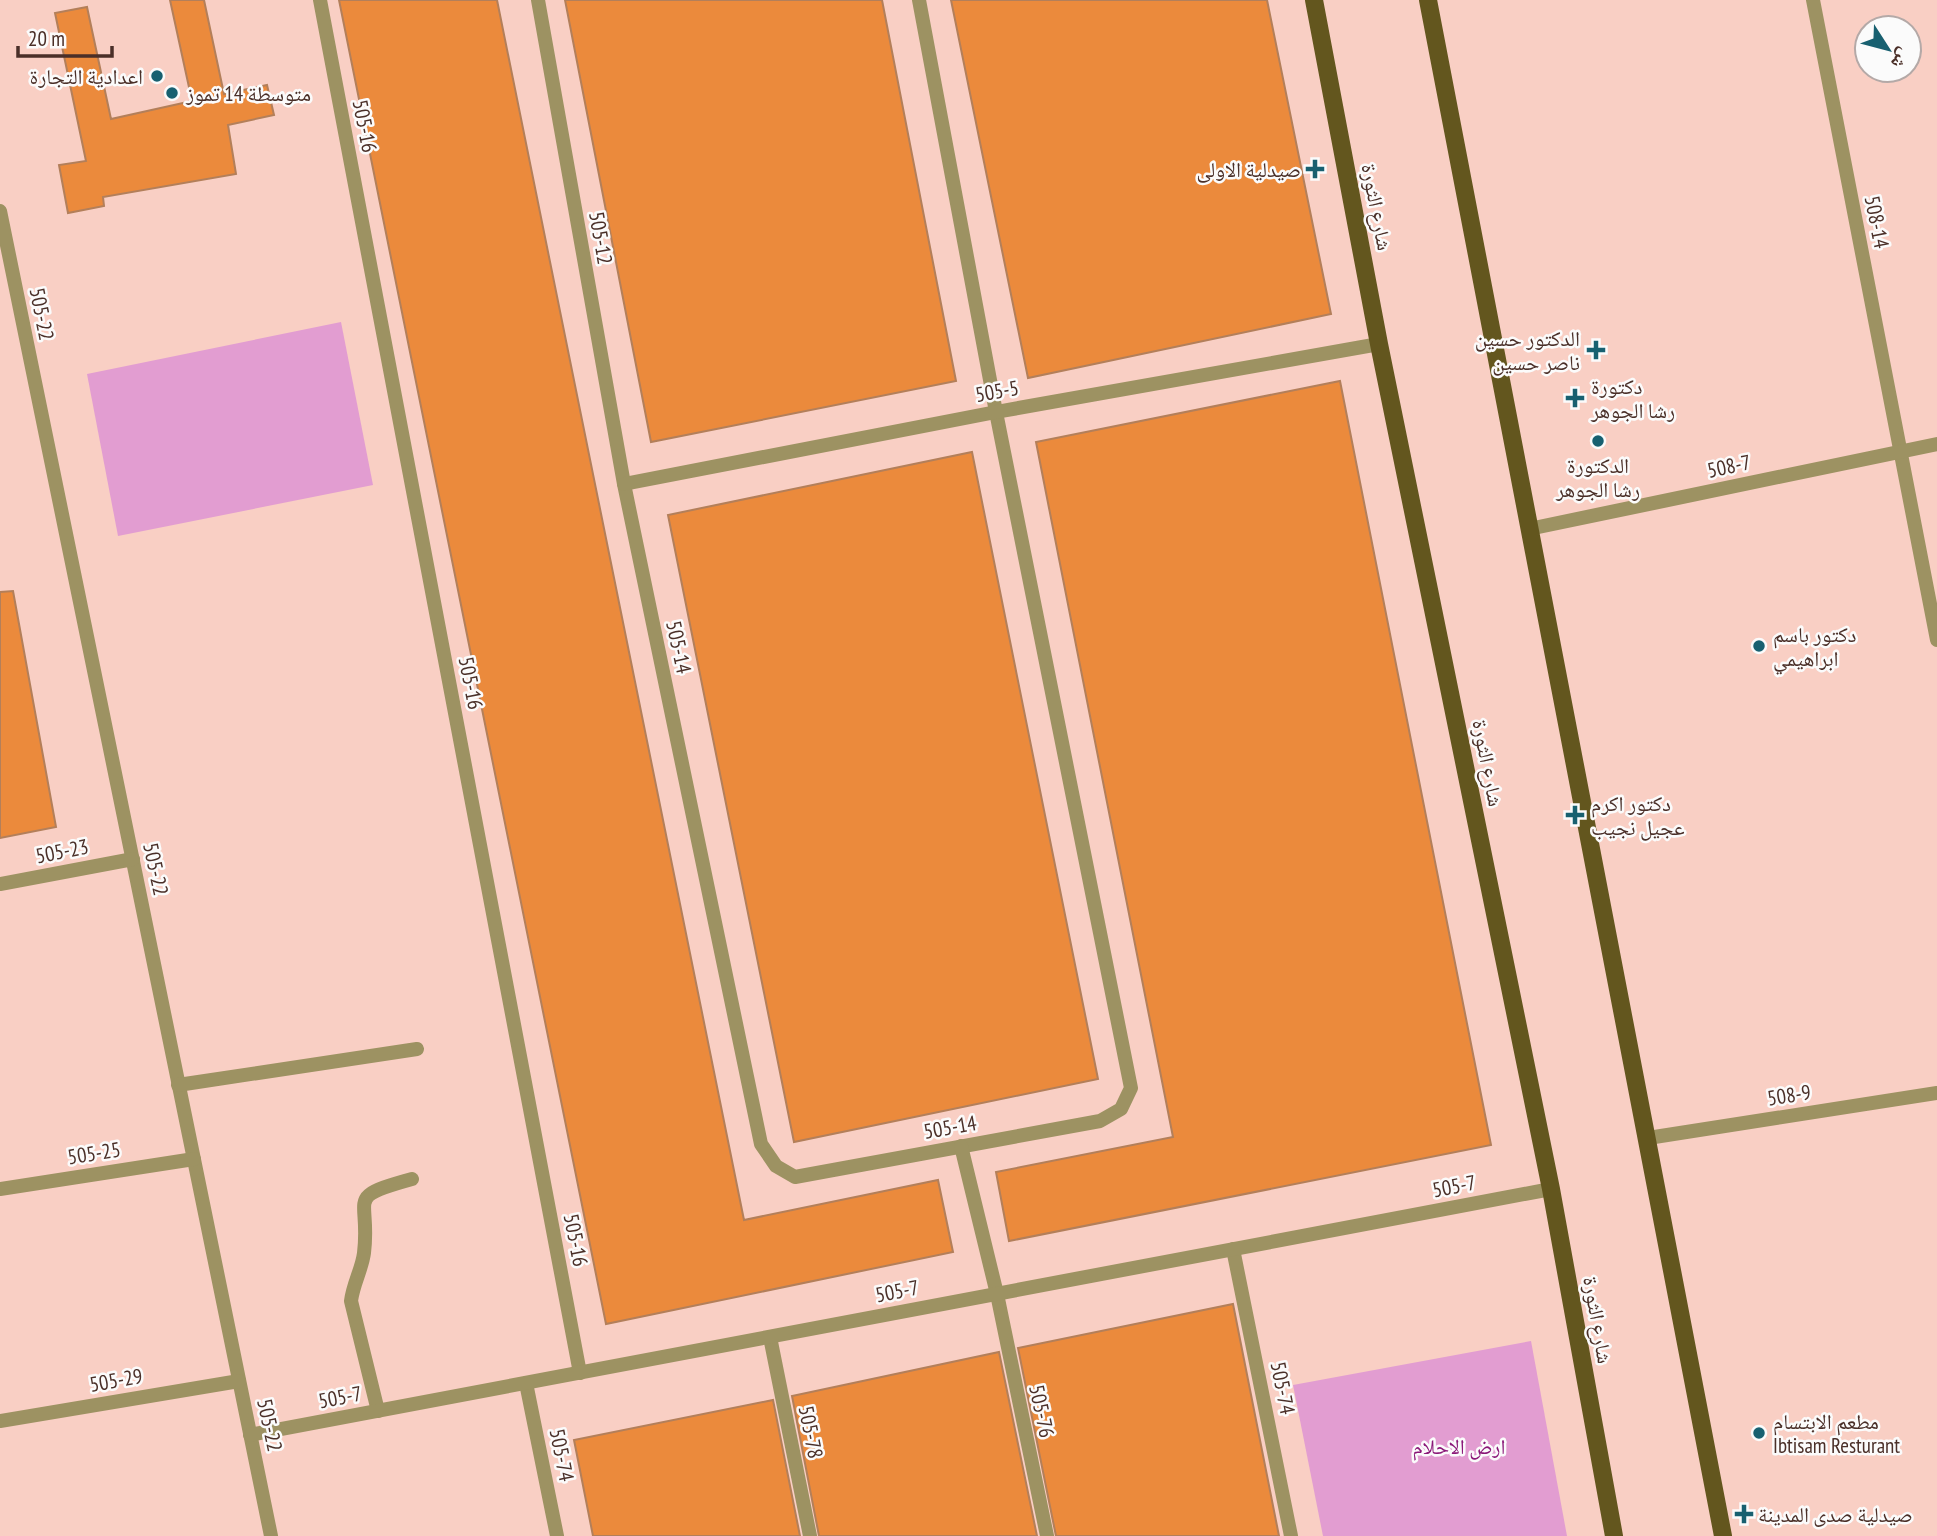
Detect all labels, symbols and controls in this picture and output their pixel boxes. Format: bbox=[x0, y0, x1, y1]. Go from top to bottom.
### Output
scale bar bbox=[18, 14, 112, 58]
north arrow bbox=[1853, 14, 1923, 84]
text: 20 m bbox=[28, 25, 65, 52]
text: ش bbox=[1886, 44, 1917, 74]
place label: اعدادية التجارة bbox=[30, 63, 143, 90]
marker: اعدادية التجارة bbox=[149, 68, 165, 84]
place label: متوسطة 14 تموز bbox=[185, 80, 311, 107]
marker: متوسطة 14 تموز bbox=[164, 85, 180, 101]
street label: 505-16 bbox=[347, 97, 383, 155]
place label: صيدلية الاولى bbox=[1196, 156, 1301, 183]
marker: صيدلية الاولى bbox=[1307, 161, 1323, 177]
street label: شارع الثورة bbox=[1355, 161, 1399, 253]
street label: 508-14 bbox=[1859, 193, 1895, 251]
street label: 505-12 bbox=[583, 209, 619, 267]
street label: 505-22 bbox=[24, 285, 60, 343]
place label: الدكتور حسين ناصر حسين bbox=[1475, 325, 1580, 376]
marker: الدكتور حسين ناصر حسين bbox=[1586, 340, 1606, 360]
place label: دكتورة رشا الجوهر bbox=[1590, 373, 1675, 424]
street label: 505-5 bbox=[973, 374, 1021, 408]
marker: دكتورة رشا الجوهر bbox=[1565, 388, 1585, 408]
marker: الدكتورة رشا الجوهر bbox=[1590, 433, 1606, 449]
street label: 508-7 bbox=[1705, 448, 1753, 484]
place label: الدكتورة رشا الجوهر bbox=[1555, 452, 1640, 503]
street label: 505-14 bbox=[660, 618, 698, 676]
place label: دكتور باسم ابراهيمي bbox=[1773, 621, 1856, 675]
marker: دكتور باسم ابراهيمي bbox=[1751, 638, 1767, 654]
street label: 505-16 bbox=[453, 654, 489, 712]
street label: شارع الثورة bbox=[1466, 717, 1510, 809]
place label: دكتور اكرم عجيل نجيب bbox=[1591, 790, 1685, 841]
marker: دكتور اكرم عجيل نجيب bbox=[1565, 805, 1585, 825]
street label: 505-23 bbox=[33, 833, 91, 869]
street label: 505-22 bbox=[137, 840, 175, 898]
street label: 508-9 bbox=[1765, 1078, 1813, 1112]
street label: 505-14 bbox=[921, 1109, 979, 1145]
street label: 505-25 bbox=[66, 1135, 122, 1171]
street label: 505-7 bbox=[1430, 1169, 1478, 1203]
street label: 505-16 bbox=[558, 1211, 594, 1269]
street label: 505-7 bbox=[873, 1274, 921, 1308]
street label: شارع الثورة bbox=[1577, 1274, 1619, 1366]
street label: 505-74 bbox=[1265, 1359, 1301, 1417]
street label: 505-29 bbox=[87, 1362, 145, 1398]
street label: 505-7 bbox=[316, 1380, 364, 1414]
street label: 505-76 bbox=[1023, 1382, 1061, 1440]
street label: 505-22 bbox=[251, 1396, 289, 1454]
street label: 505-78 bbox=[793, 1403, 829, 1461]
place label: مطعم الابتسام Ibtisam Resturant bbox=[1773, 1408, 1900, 1459]
marker: مطعم الابتسام Ibtisam Resturant bbox=[1751, 1425, 1767, 1441]
street label: 505-74 bbox=[544, 1426, 580, 1484]
park label: ارض الاحلام bbox=[1413, 1433, 1505, 1461]
place label: صيدلية صدى المدينة bbox=[1758, 1501, 1913, 1528]
marker: صيدلية صدى المدينة bbox=[1736, 1506, 1752, 1522]

